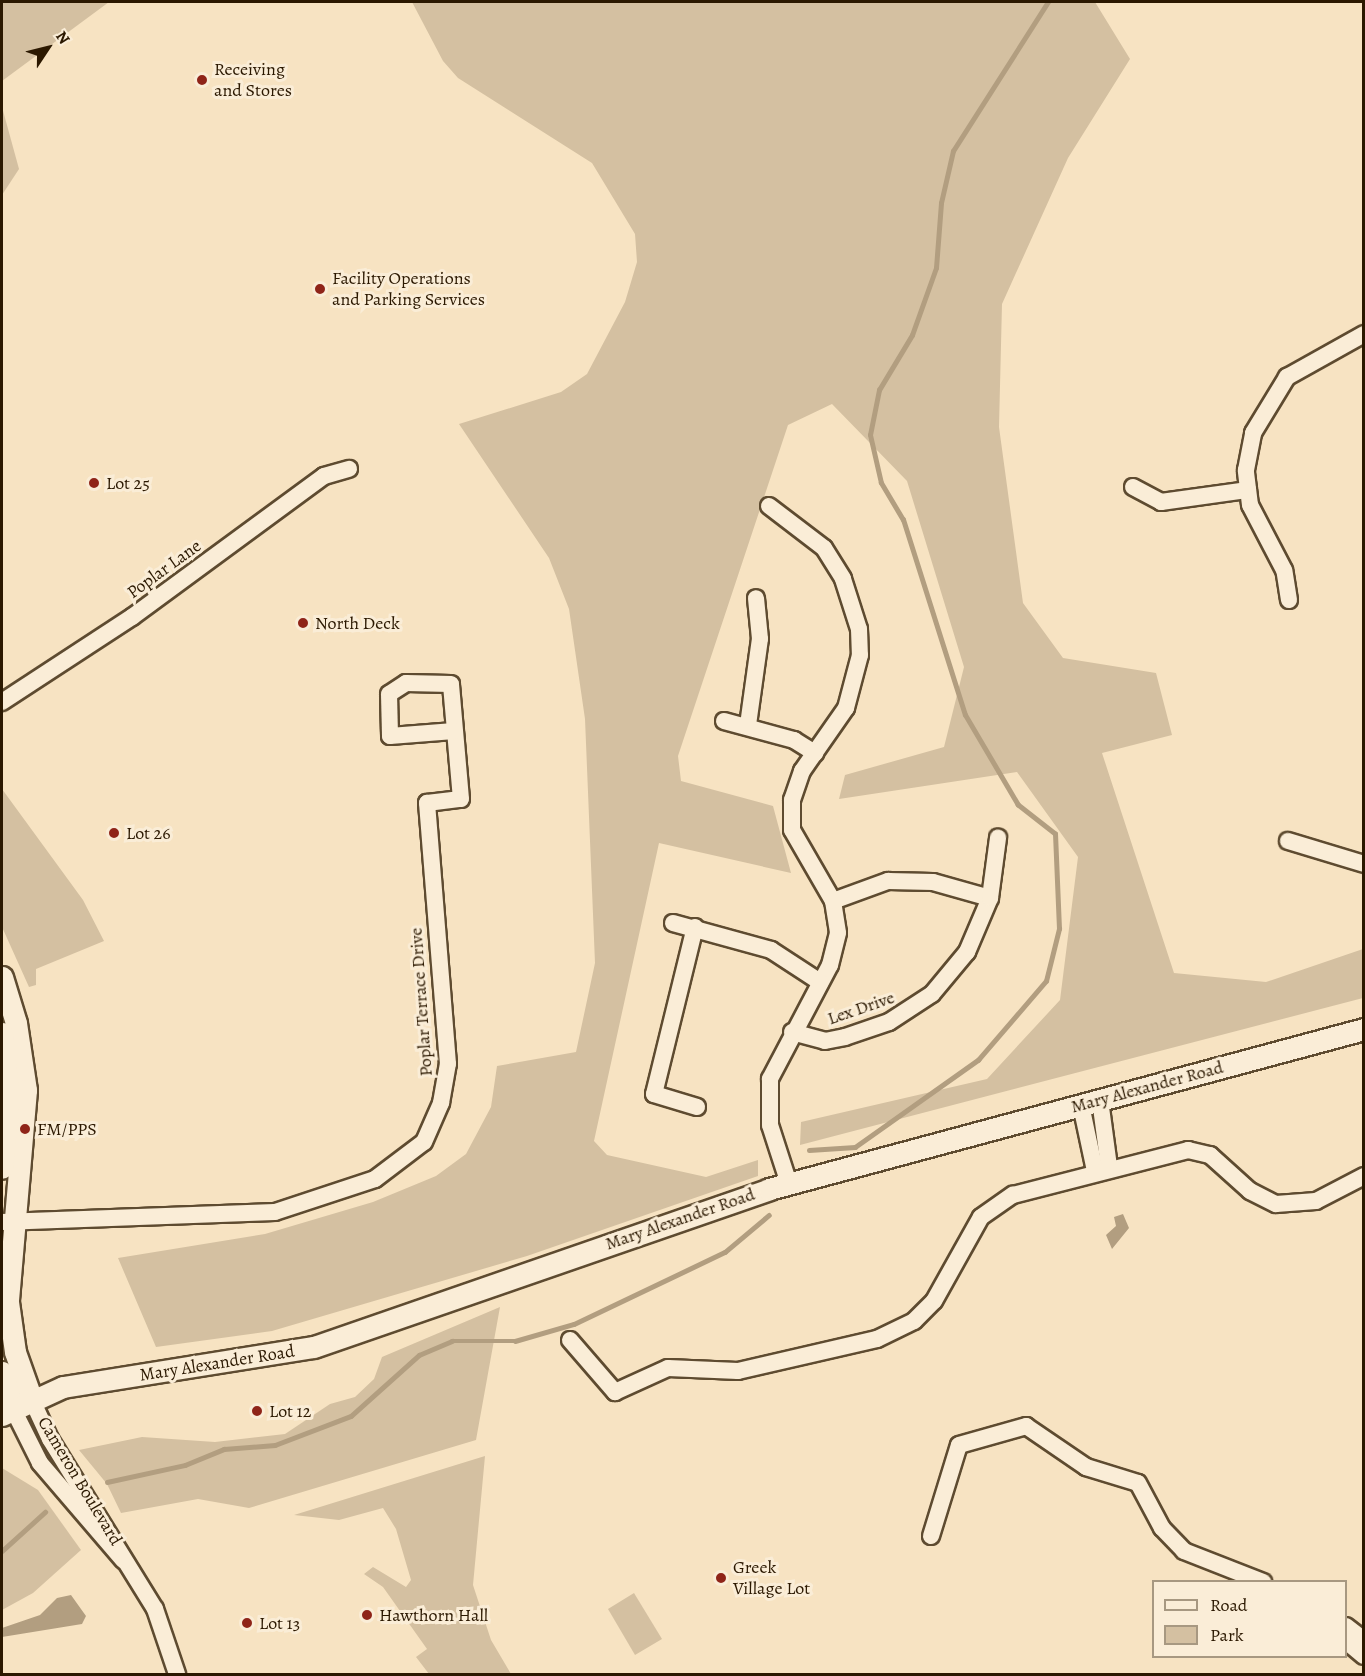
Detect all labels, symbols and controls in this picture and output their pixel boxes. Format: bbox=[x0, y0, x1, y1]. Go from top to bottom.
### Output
north arrow bbox=[18, 18, 78, 78]
text: N bbox=[50, 27, 75, 49]
place label: Receiving and Stores bbox=[214, 59, 292, 101]
marker: Receiving and Stores bbox=[195, 73, 209, 87]
place label: Facility Operations and Parking Services bbox=[332, 268, 485, 310]
marker: Facility Operations and Parking Services bbox=[313, 282, 327, 296]
place label: Lot 25 bbox=[106, 472, 150, 494]
marker: Lot 25 bbox=[87, 476, 101, 490]
street label: Poplar Lane bbox=[123, 535, 205, 603]
place label: North Deck bbox=[315, 612, 400, 634]
marker: North Deck bbox=[296, 616, 310, 630]
place label: Lot 26 bbox=[126, 822, 170, 844]
marker: Lot 26 bbox=[107, 826, 121, 840]
street label: Poplar Terrace Drive bbox=[405, 927, 437, 1077]
street label: Lex Drive bbox=[825, 986, 897, 1030]
street label: Mary Alexander Road bbox=[1069, 1056, 1225, 1118]
place label: FM/PPS bbox=[37, 1118, 97, 1140]
marker: FM/PPS bbox=[18, 1122, 32, 1136]
street label: Mary Alexander Road bbox=[602, 1183, 758, 1255]
street label: Mary Alexander Road bbox=[138, 1340, 296, 1386]
place label: Lot 12 bbox=[269, 1400, 311, 1422]
marker: Lot 12 bbox=[250, 1404, 264, 1418]
street label: Cameron Boulevard bbox=[33, 1413, 127, 1549]
place label: Greek Village Lot bbox=[733, 1557, 810, 1600]
marker: Greek Village Lot bbox=[714, 1571, 728, 1585]
legend bbox=[1152, 1580, 1347, 1658]
text: Road bbox=[1210, 1593, 1247, 1617]
place label: Hawthorn Hall bbox=[379, 1604, 488, 1626]
marker: Hawthorn Hall bbox=[360, 1608, 374, 1622]
place label: Lot 13 bbox=[259, 1612, 300, 1634]
marker: Lot 13 bbox=[240, 1616, 254, 1630]
text: Park bbox=[1210, 1623, 1244, 1647]

